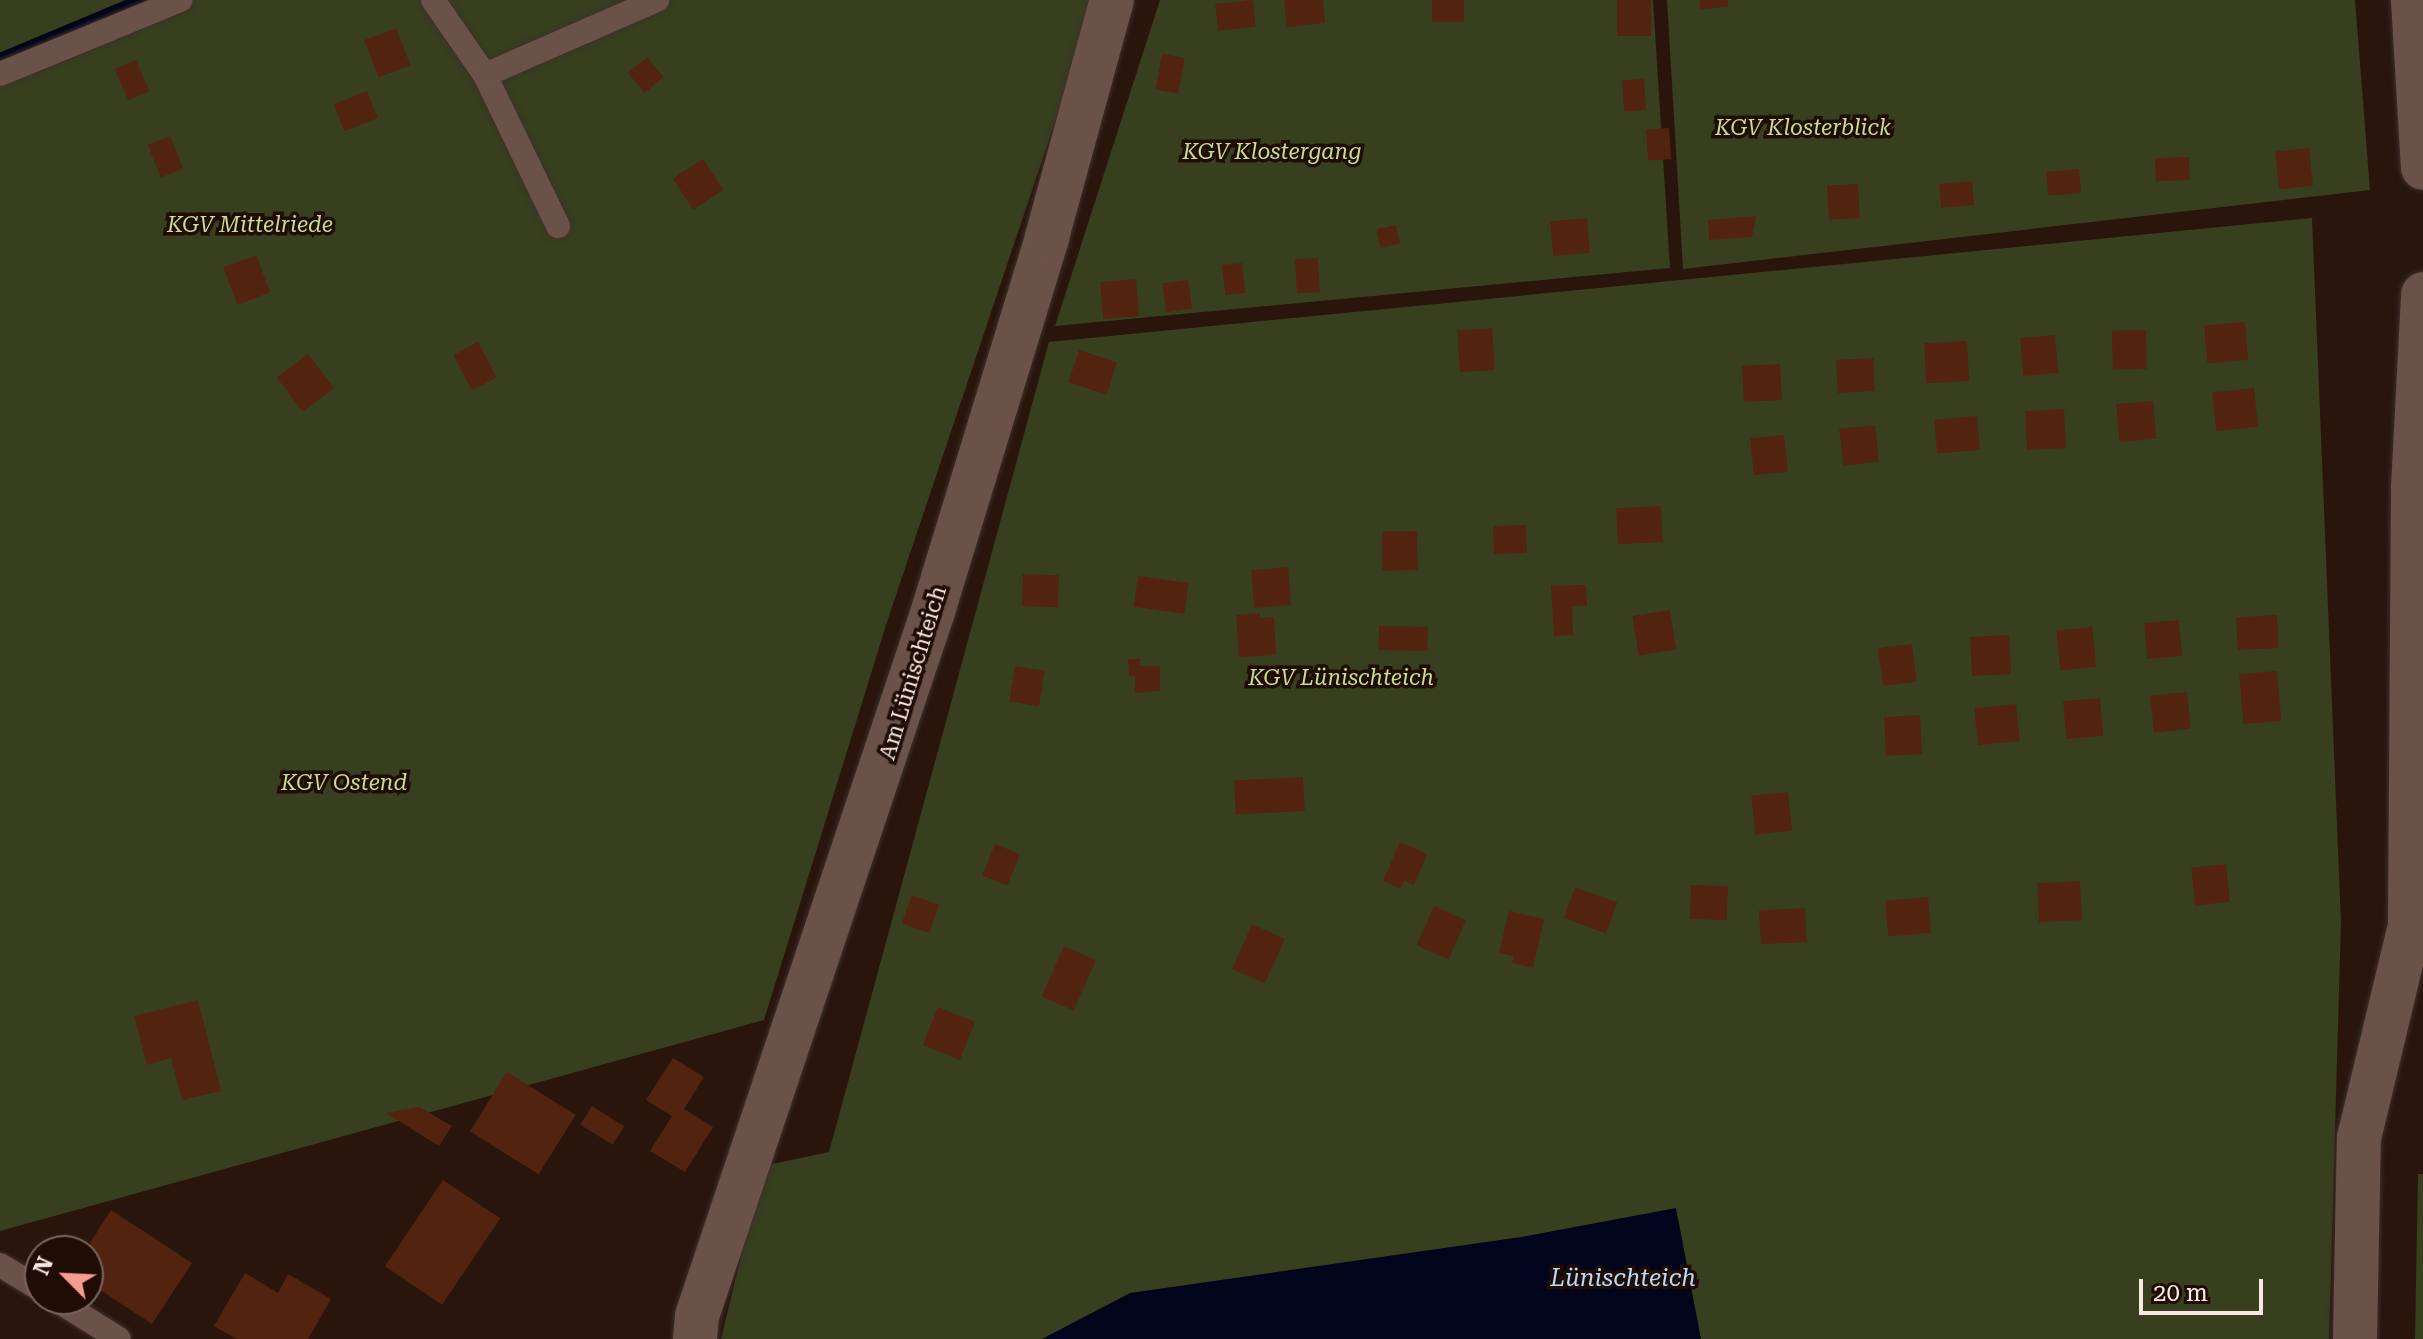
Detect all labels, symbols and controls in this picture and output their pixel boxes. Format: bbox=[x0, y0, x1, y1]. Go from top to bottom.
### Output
park label: KGV Klosterblick bbox=[1715, 115, 1891, 141]
park label: KGV Klostergang bbox=[1183, 139, 1361, 165]
park label: KGV Mittelriede bbox=[167, 212, 333, 238]
street label: Am Lünischteich bbox=[874, 583, 952, 763]
park label: KGV Lünischteich bbox=[1248, 665, 1434, 691]
park label: KGV Ostend bbox=[281, 770, 407, 796]
north arrow bbox=[24, 1235, 104, 1315]
text: N bbox=[29, 1253, 58, 1279]
scale bar bbox=[2143, 1263, 2267, 1313]
water label: Lünischteich bbox=[1550, 1265, 1696, 1293]
text: 20 m bbox=[2153, 1279, 2208, 1307]

